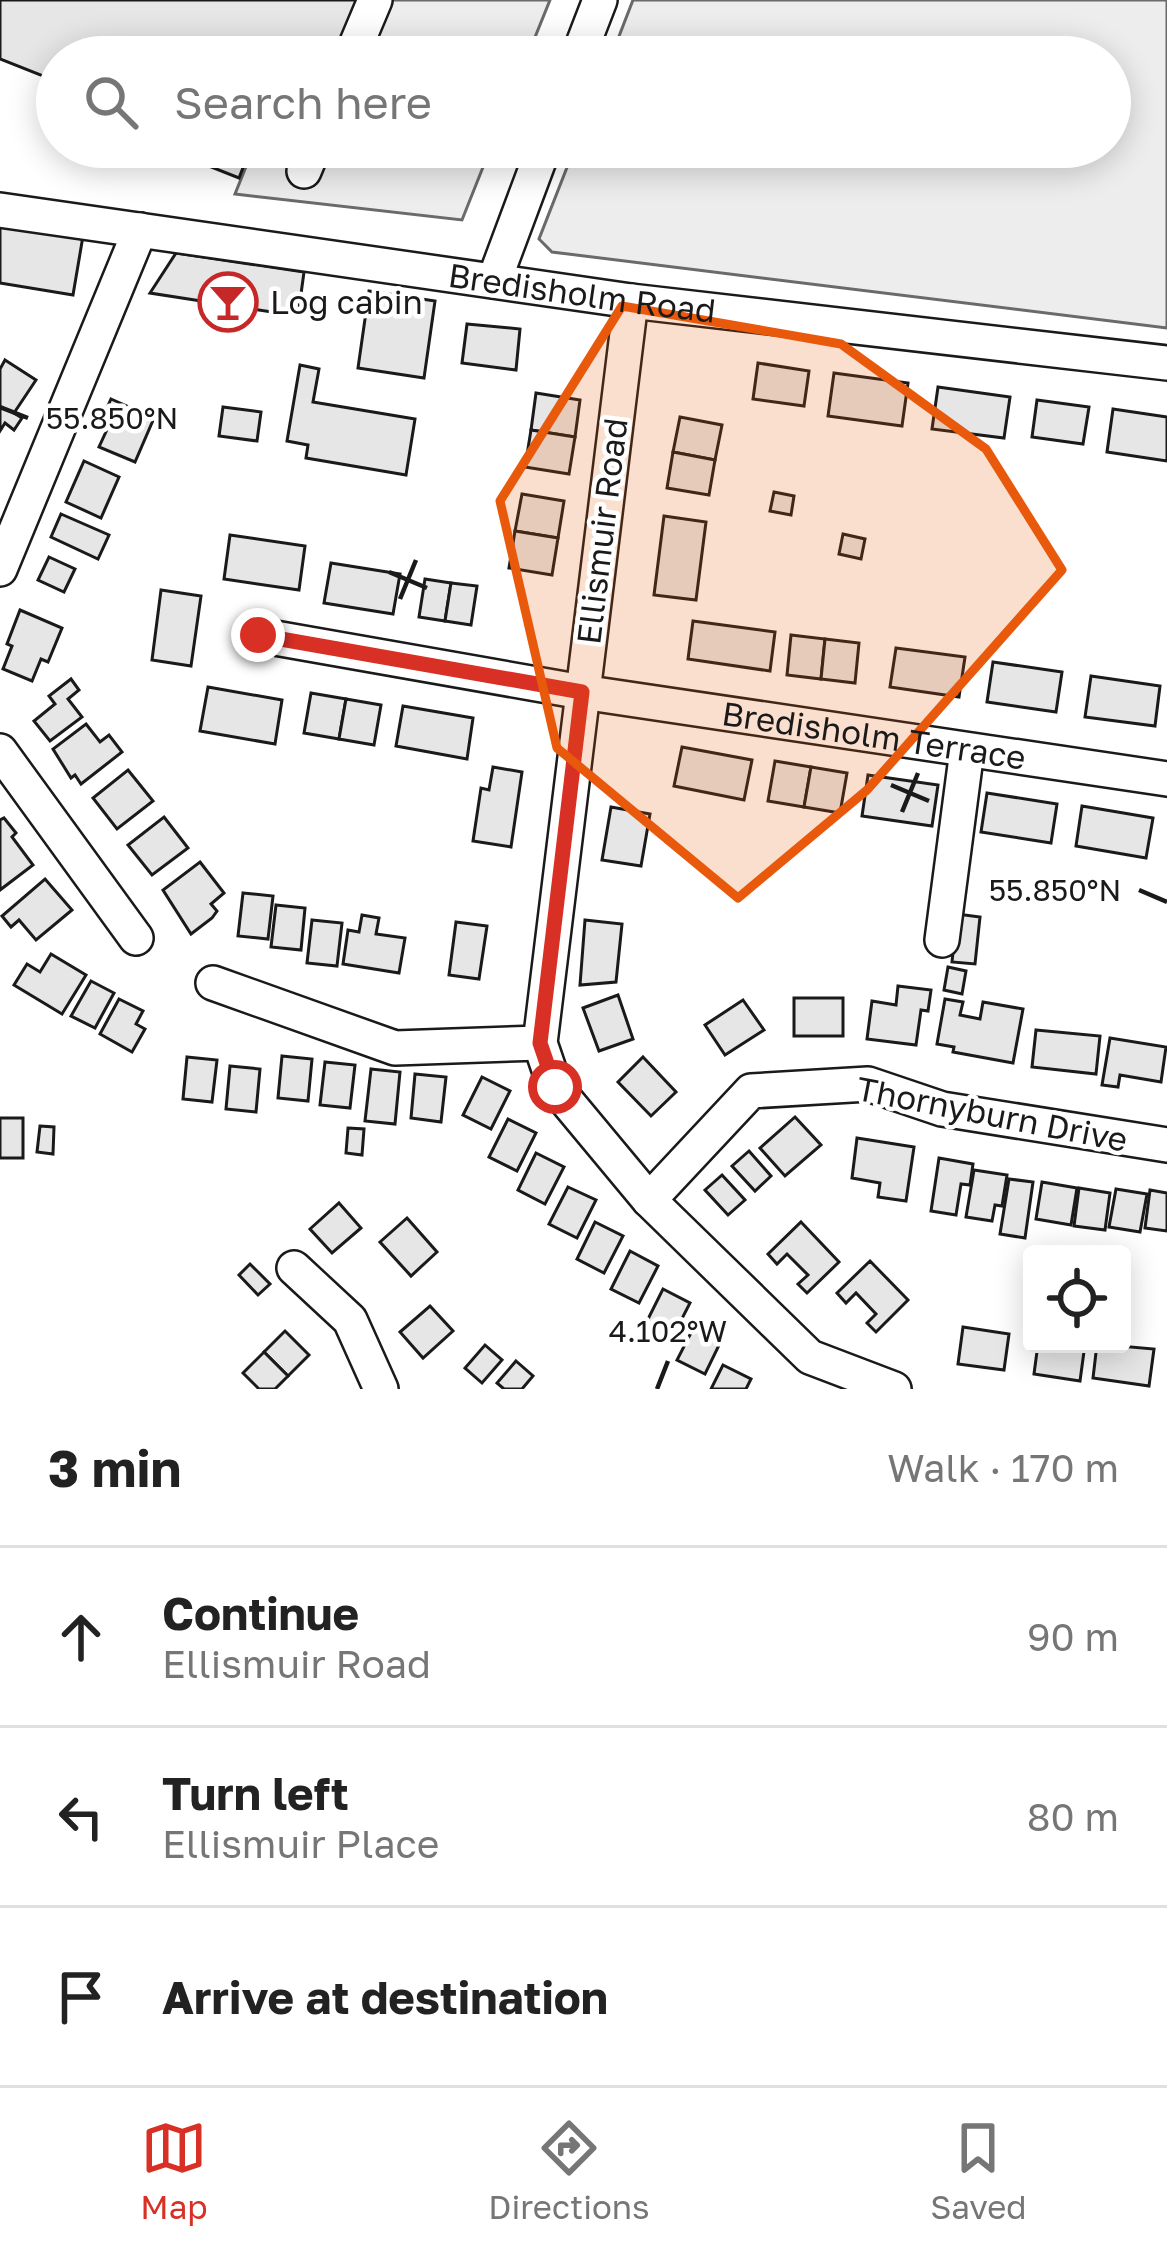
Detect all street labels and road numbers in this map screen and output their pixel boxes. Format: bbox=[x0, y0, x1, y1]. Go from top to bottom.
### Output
street label: Bredisholm Road bbox=[446, 255, 718, 330]
street label: Ellismuir Road bbox=[568, 416, 635, 646]
street label: Bredisholm Terrace bbox=[719, 693, 1028, 777]
street label: Thornyburn Drive bbox=[853, 1068, 1131, 1159]

